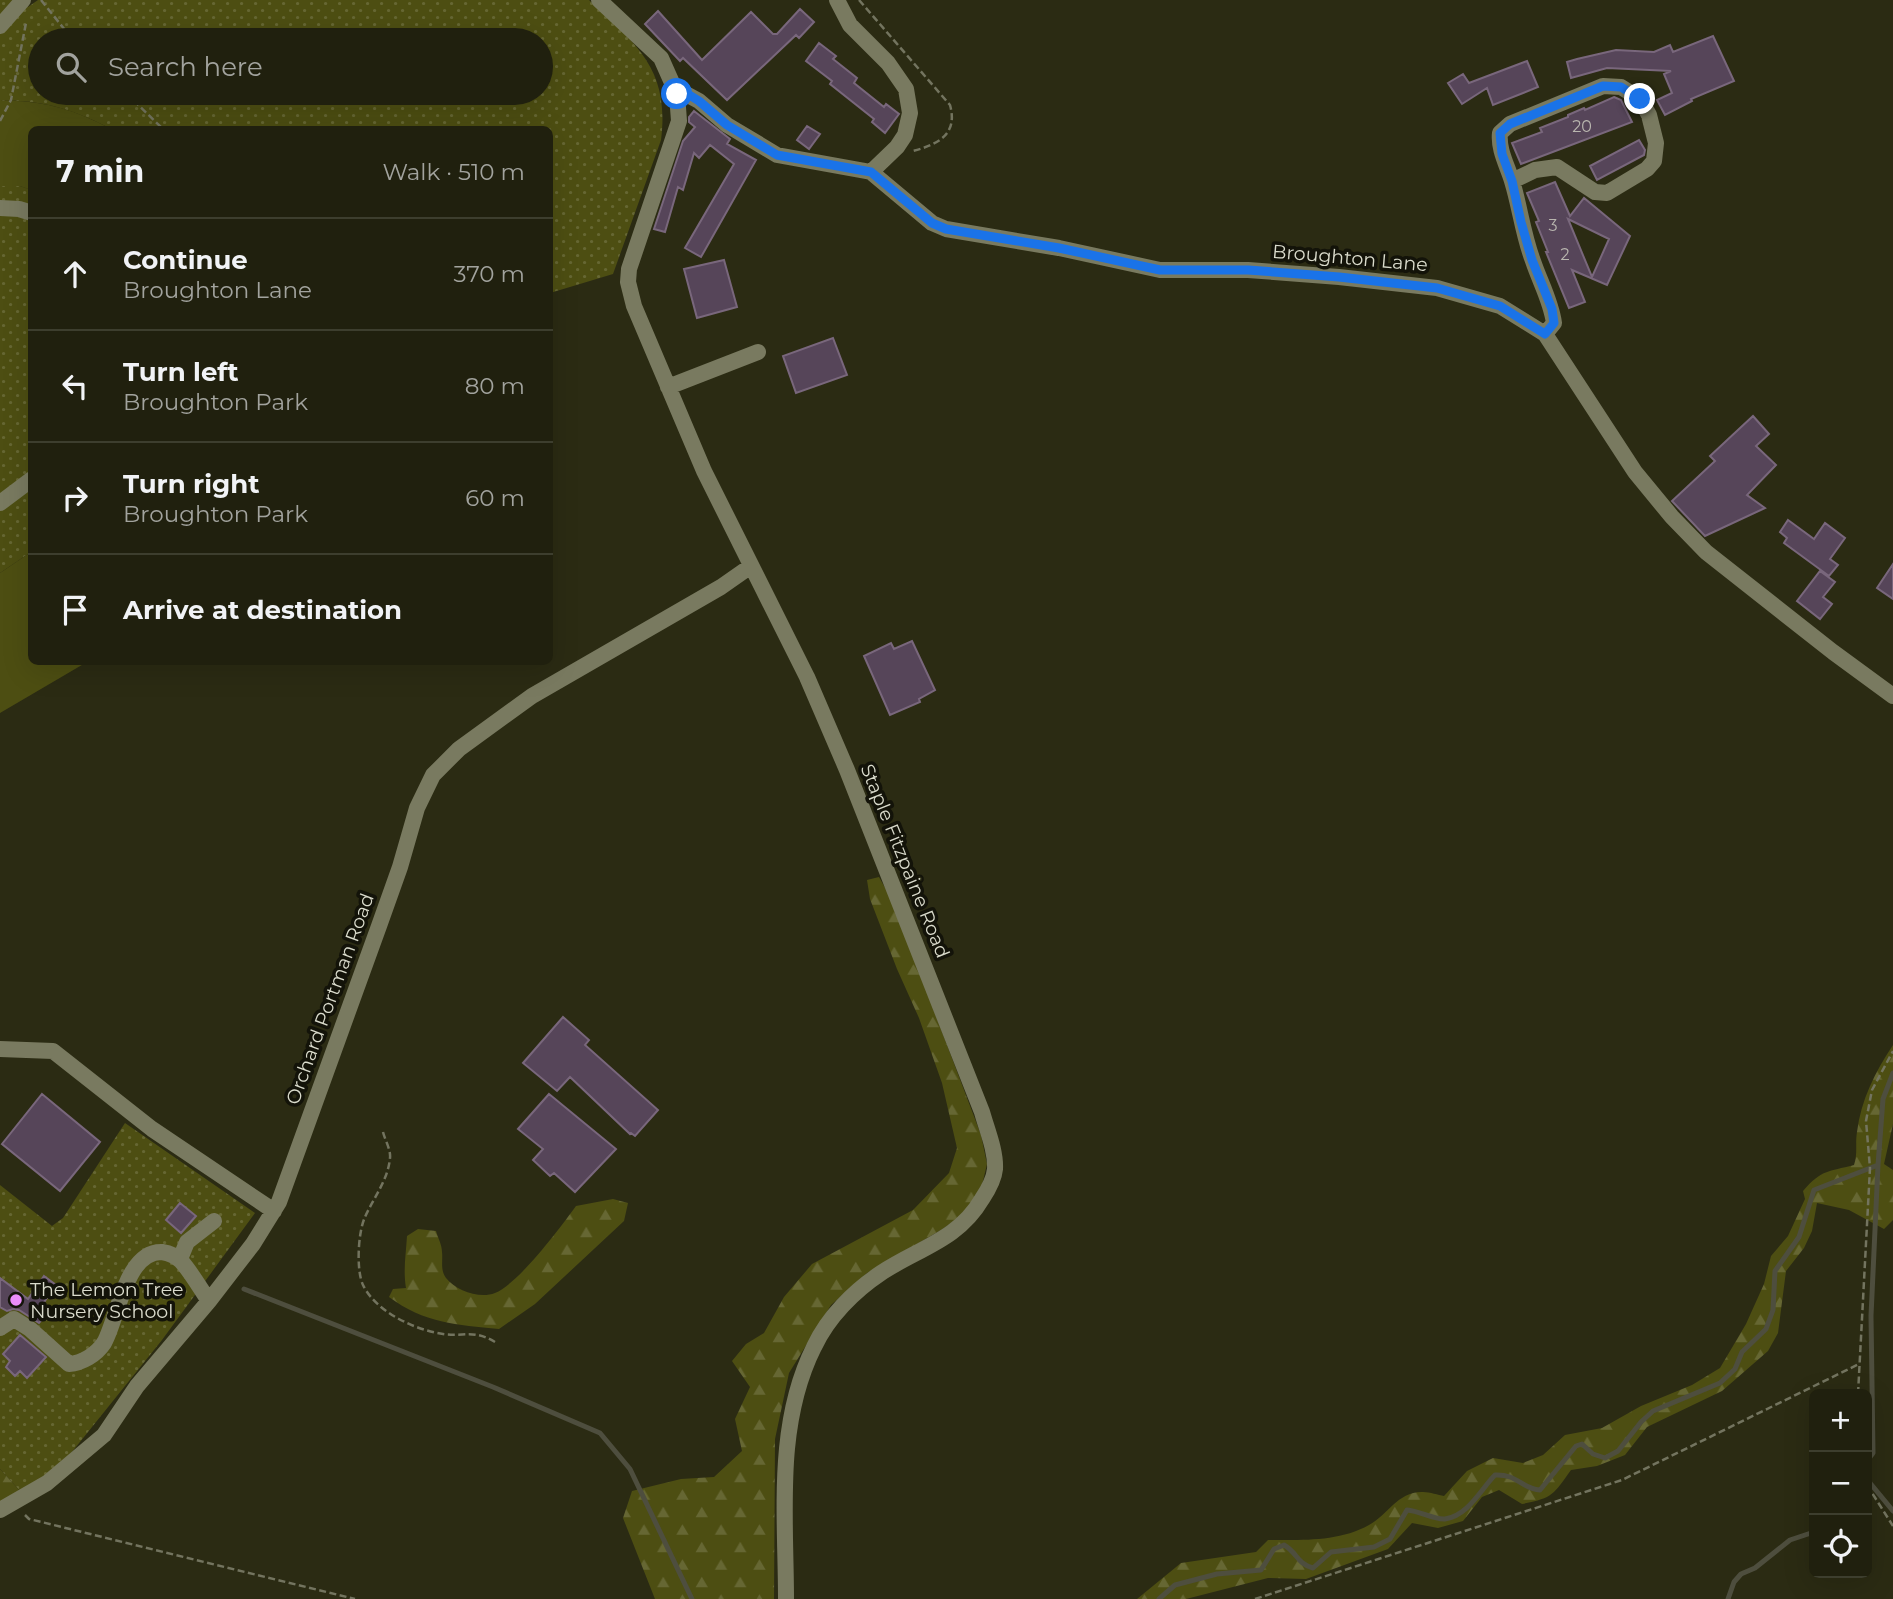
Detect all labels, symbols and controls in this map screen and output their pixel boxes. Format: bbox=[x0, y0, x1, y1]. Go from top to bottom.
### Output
search box bbox=[28, 28, 553, 105]
icon: search bbox=[52, 48, 90, 86]
text: Search here bbox=[108, 51, 263, 83]
route start bbox=[661, 78, 692, 109]
route end bbox=[1624, 83, 1655, 114]
house number: 20 bbox=[1572, 117, 1592, 136]
text: 7 min bbox=[56, 153, 144, 190]
text: Walk · 510 m bbox=[382, 158, 525, 186]
house number: 3 bbox=[1548, 216, 1558, 235]
street label: Broughton Lane bbox=[1271, 240, 1429, 276]
text: Continue bbox=[123, 244, 248, 276]
house number: 2 bbox=[1560, 245, 1570, 264]
icon: ahead bbox=[56, 255, 94, 293]
text: 370 m bbox=[454, 260, 525, 288]
text: Broughton Lane bbox=[123, 276, 312, 304]
text: Turn left bbox=[123, 356, 239, 388]
icon: left bbox=[56, 367, 94, 405]
text: 80 m bbox=[465, 372, 525, 400]
text: Broughton Park bbox=[123, 388, 308, 416]
text: Turn right bbox=[123, 468, 259, 500]
icon: right bbox=[56, 479, 94, 517]
text: 60 m bbox=[465, 484, 525, 512]
text: Broughton Park bbox=[123, 500, 308, 528]
icon: arrive bbox=[56, 591, 94, 629]
text: Arrive at destination bbox=[123, 594, 402, 626]
street label: Staple Fitzpaine Road bbox=[856, 761, 954, 961]
street label: Orchard Portman Road bbox=[281, 890, 379, 1108]
place label: The Lemon Tree Nursery School bbox=[30, 1278, 184, 1323]
marker: The Lemon Tree Nursery School bbox=[8, 1292, 24, 1308]
map controls bbox=[1809, 1389, 1872, 1578]
button: + bbox=[1809, 1389, 1872, 1452]
button: − bbox=[1809, 1452, 1872, 1515]
button: locate bbox=[1809, 1515, 1872, 1578]

